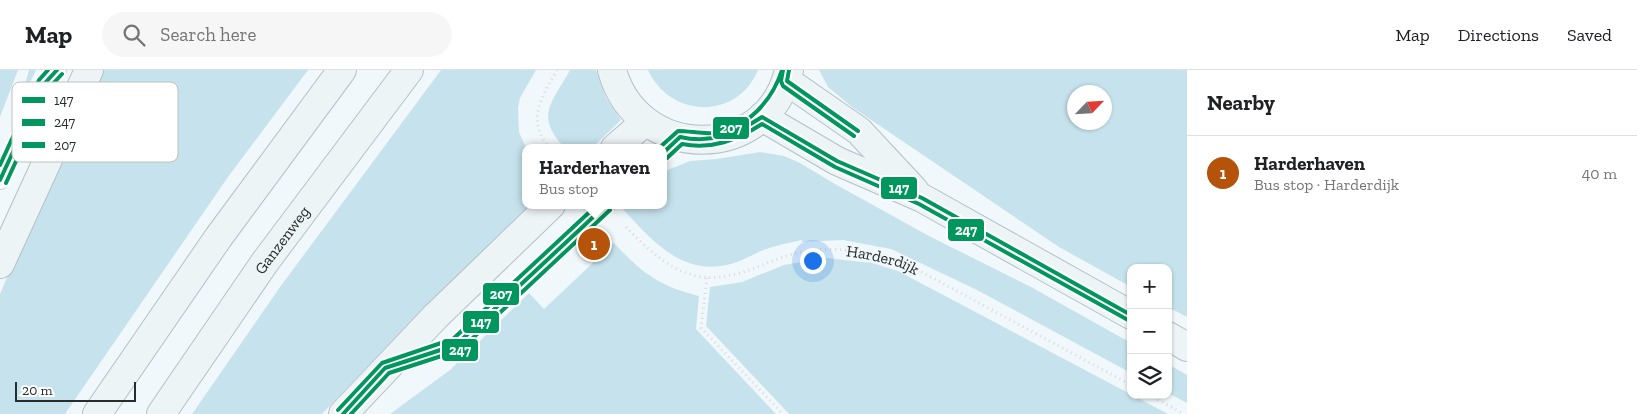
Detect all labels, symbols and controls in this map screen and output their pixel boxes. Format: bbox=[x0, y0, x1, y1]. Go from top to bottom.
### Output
search box bbox=[102, 12, 452, 57]
text: Map bbox=[25, 20, 72, 49]
icon: search bbox=[120, 21, 148, 49]
text: Search here bbox=[160, 23, 257, 46]
text: Map bbox=[1395, 24, 1430, 46]
text: Directions bbox=[1458, 24, 1539, 46]
text: Saved bbox=[1567, 24, 1612, 46]
legend bbox=[12, 82, 178, 162]
north arrow bbox=[1067, 85, 1112, 130]
text: Nearby bbox=[1207, 90, 1275, 115]
text: 147 bbox=[54, 92, 74, 109]
text: 247 bbox=[54, 114, 76, 131]
line badge: 207 bbox=[712, 116, 750, 140]
text: 207 bbox=[720, 120, 742, 137]
text: 207 bbox=[54, 137, 76, 154]
popup bbox=[522, 144, 667, 209]
text: Harderhaven bbox=[1254, 152, 1365, 175]
text: Harderhaven bbox=[539, 156, 650, 179]
text: 1 bbox=[1220, 164, 1226, 183]
text: 40 m bbox=[1582, 164, 1617, 183]
text: Bus stop · Harderdijk bbox=[1254, 175, 1399, 194]
line badge: 147 bbox=[880, 176, 918, 200]
text: Bus stop bbox=[539, 179, 598, 198]
text: 147 bbox=[889, 180, 909, 197]
street label: Ganzenweg bbox=[251, 202, 314, 278]
line badge: 247 bbox=[947, 218, 985, 242]
text: 247 bbox=[955, 222, 977, 239]
pin: 1 bbox=[578, 225, 610, 263]
street label: Harderdijk bbox=[845, 241, 923, 279]
your location bbox=[800, 248, 826, 274]
map controls bbox=[1127, 264, 1172, 399]
button: + bbox=[1127, 264, 1172, 309]
line badge: 207 bbox=[482, 282, 520, 306]
text: 207 bbox=[490, 286, 512, 303]
button: − bbox=[1127, 309, 1172, 354]
line badge: 147 bbox=[462, 310, 500, 334]
text: 147 bbox=[471, 314, 491, 331]
line badge: 247 bbox=[441, 338, 479, 362]
text: 247 bbox=[449, 342, 471, 359]
button: layers bbox=[1127, 354, 1172, 399]
scale bar bbox=[15, 379, 136, 402]
text: 20 m bbox=[22, 382, 53, 399]

